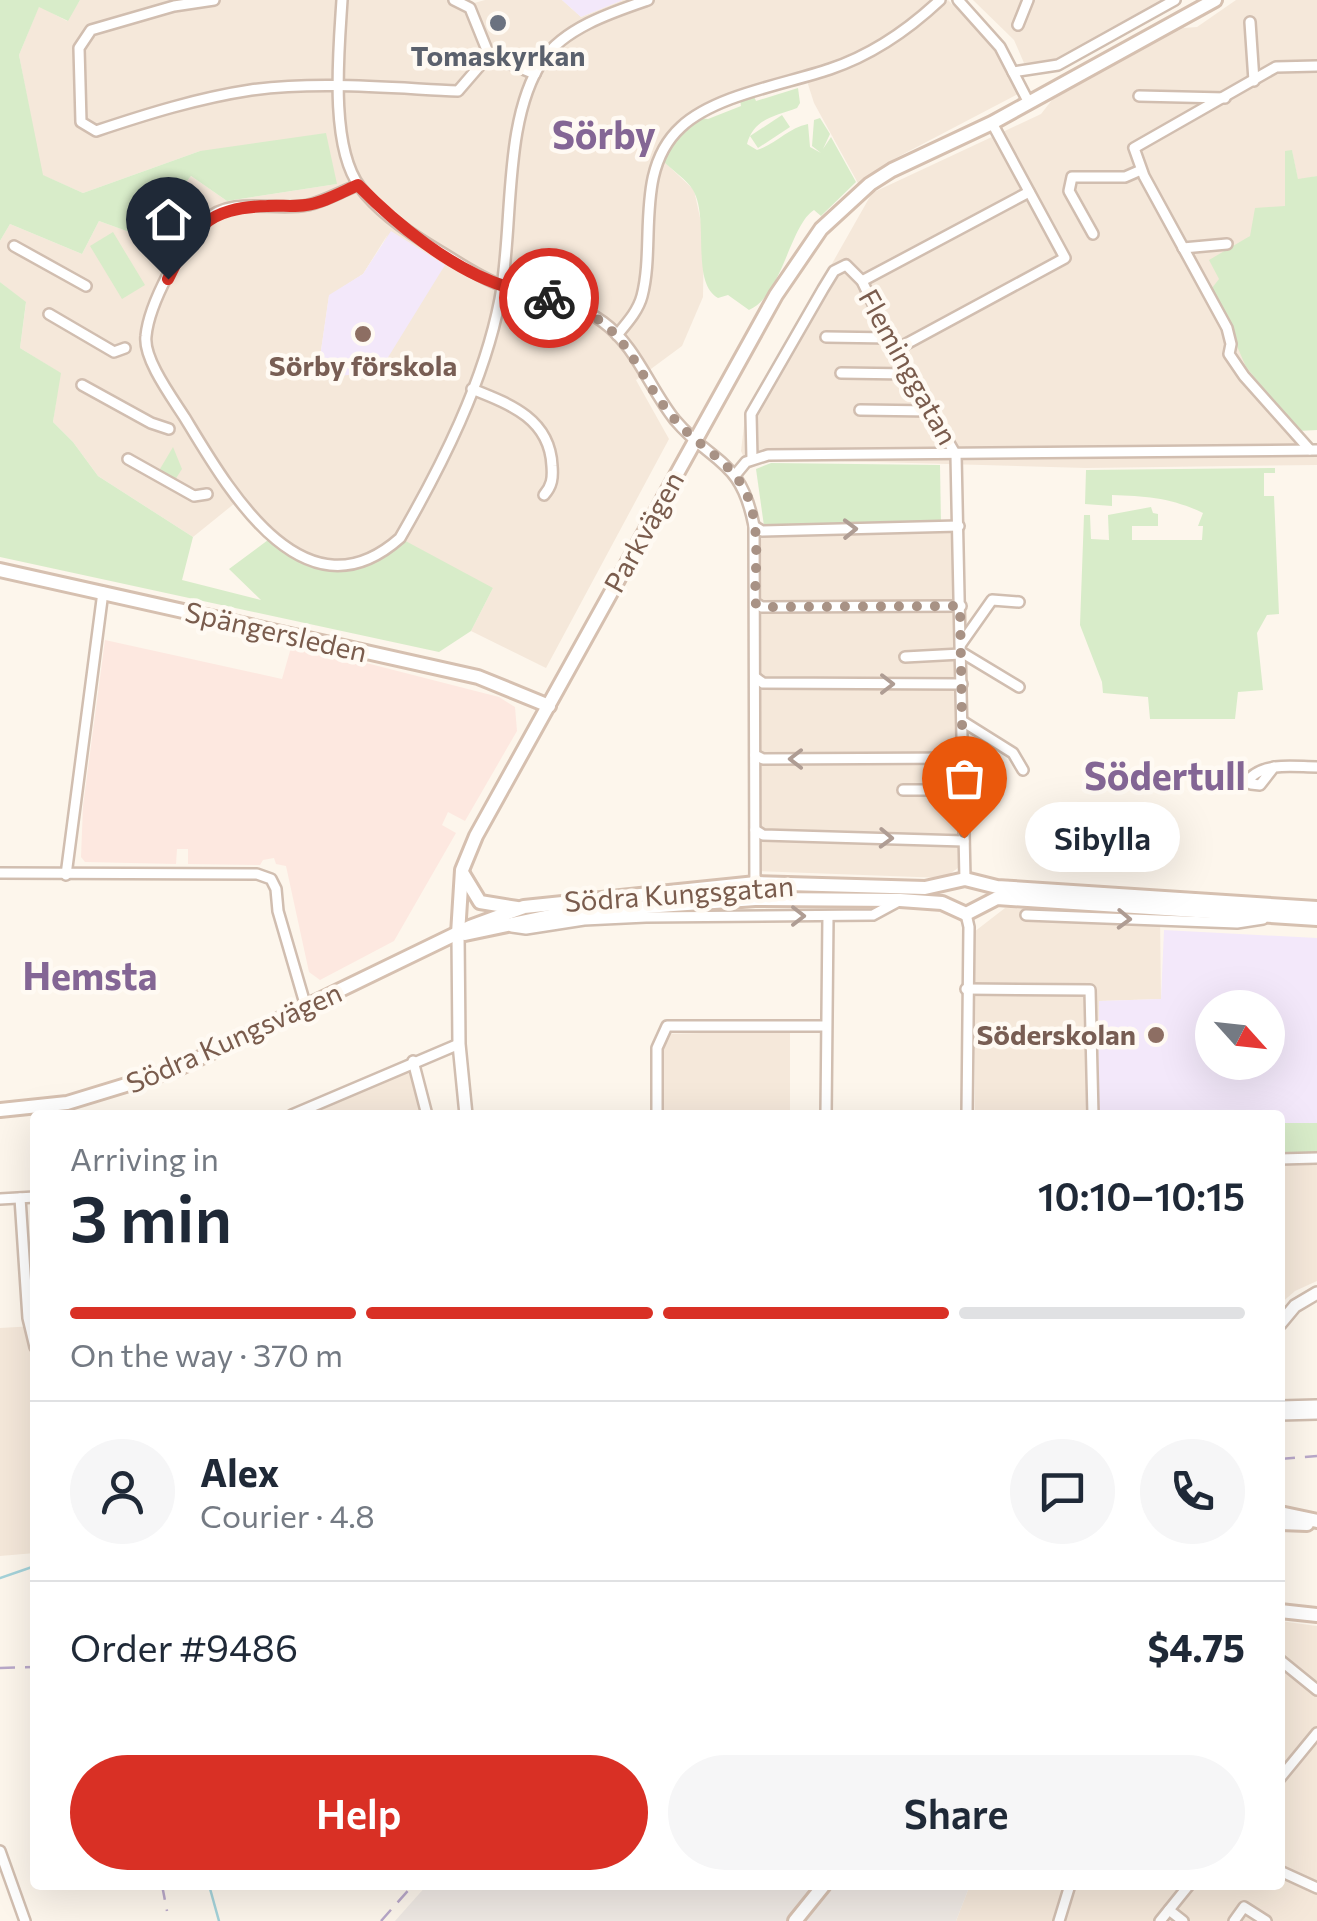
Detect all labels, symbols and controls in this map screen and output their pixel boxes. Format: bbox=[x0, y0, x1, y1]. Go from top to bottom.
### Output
marker: Tomaskyrkan bbox=[487, 12, 509, 34]
place label: Tomaskyrkan bbox=[411, 38, 586, 72]
district label: Sörby bbox=[552, 110, 656, 157]
pin bbox=[126, 177, 211, 280]
icon: home bbox=[141, 192, 196, 247]
courier bbox=[499, 248, 599, 348]
icon: bike bbox=[522, 271, 577, 326]
street label: Fleminggatan bbox=[852, 283, 966, 450]
marker: Sörby förskola bbox=[352, 323, 374, 345]
place label: Sörby förskola bbox=[269, 348, 457, 382]
street label: Parkvägen bbox=[596, 465, 690, 598]
one-way arrow bbox=[843, 518, 859, 539]
street label: Spängersleden bbox=[182, 594, 370, 668]
one-way arrow bbox=[880, 673, 895, 695]
pin bbox=[922, 736, 1007, 839]
one-way arrow bbox=[787, 748, 802, 770]
icon: bag bbox=[937, 751, 992, 806]
district label: Södertull bbox=[1084, 751, 1246, 798]
callout: Sibylla bbox=[1024, 803, 1179, 873]
text: Sibylla bbox=[1054, 817, 1151, 857]
one-way arrow bbox=[879, 828, 895, 849]
street label: Södra Kungsgatan bbox=[563, 868, 795, 918]
one-way arrow bbox=[790, 905, 806, 927]
one-way arrow bbox=[1116, 908, 1132, 929]
district label: Hemsta bbox=[22, 951, 158, 998]
street label: Södra Kungsvägen bbox=[121, 974, 347, 1100]
north arrow bbox=[1195, 990, 1285, 1080]
map controls bbox=[1195, 990, 1285, 1080]
place label: Söderskolan bbox=[976, 1017, 1136, 1051]
marker: Söderskolan bbox=[1145, 1024, 1167, 1046]
text: Arriving in bbox=[70, 1138, 219, 1178]
text: 10:10–10:15 bbox=[1038, 1172, 1245, 1219]
text: 3 min bbox=[70, 1176, 232, 1255]
text: On the way · 370 m bbox=[70, 1334, 343, 1374]
button: person bbox=[70, 1439, 175, 1544]
button: chat bbox=[1010, 1439, 1115, 1544]
button: phone bbox=[1140, 1439, 1245, 1544]
text: Alex bbox=[200, 1448, 279, 1495]
text: Courier · 4.8 bbox=[200, 1495, 375, 1535]
text: Order #9486 bbox=[70, 1623, 298, 1670]
text: $4.75 bbox=[1148, 1623, 1245, 1670]
button: Help bbox=[70, 1755, 648, 1870]
button: Share bbox=[668, 1755, 1245, 1870]

